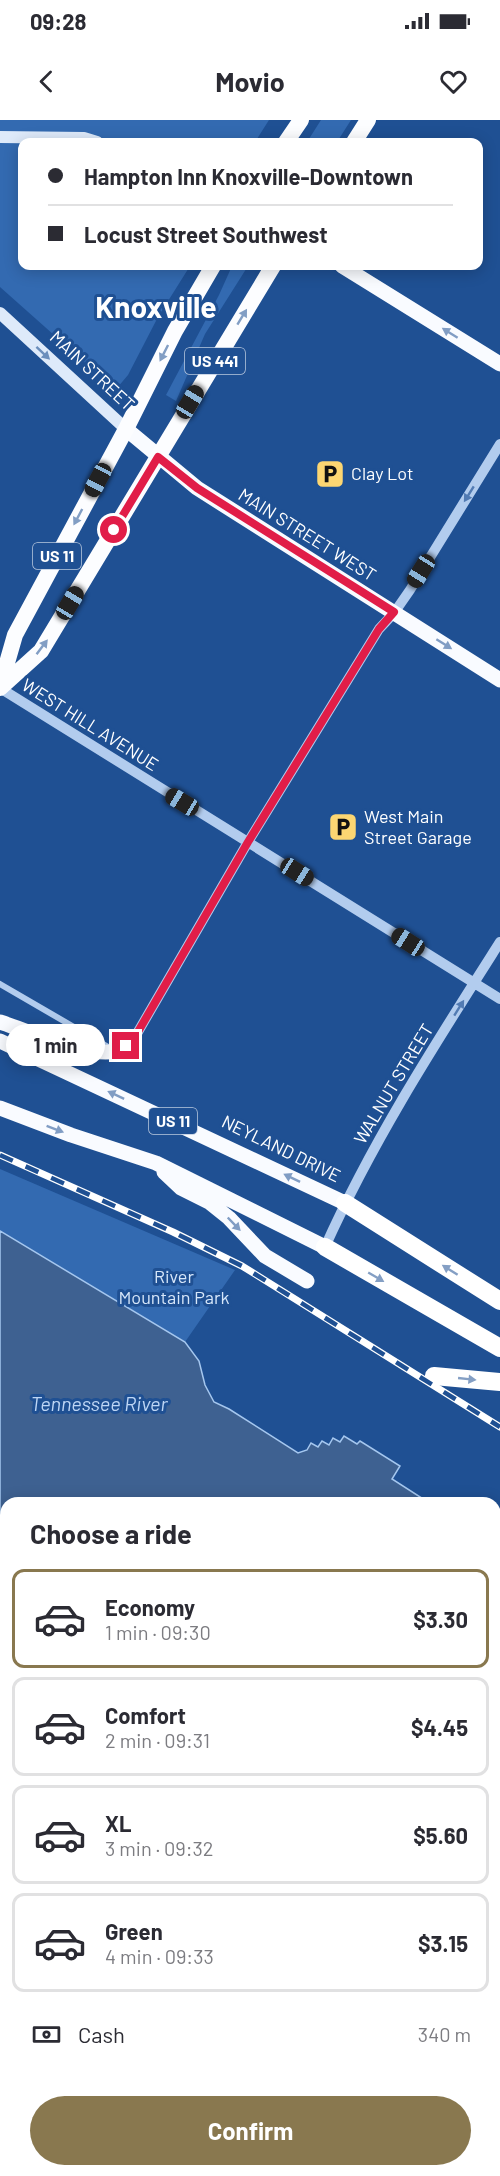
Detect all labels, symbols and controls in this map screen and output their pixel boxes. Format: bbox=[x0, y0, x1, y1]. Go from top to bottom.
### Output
text: 09:28 bbox=[30, 8, 86, 34]
icon: back bbox=[30, 65, 63, 98]
text: Movio bbox=[215, 65, 285, 97]
icon: heart bbox=[437, 65, 470, 98]
text: Hampton Inn Knoxville-Downtown bbox=[84, 163, 413, 189]
text: Locust Street Southwest bbox=[84, 221, 328, 247]
district label: Knoxville bbox=[95, 288, 217, 324]
one-way arrow bbox=[237, 308, 247, 325]
street label: MAIN STREET bbox=[46, 326, 140, 415]
one-way arrow bbox=[442, 327, 458, 338]
one-way arrow bbox=[159, 345, 169, 362]
one-way arrow bbox=[35, 346, 50, 359]
road number: US 441 bbox=[185, 348, 245, 374]
car bbox=[173, 382, 207, 422]
parking icon: Clay Lot bbox=[314, 458, 346, 490]
car bbox=[82, 460, 114, 500]
place label: Clay Lot bbox=[351, 462, 414, 484]
street label: MAIN STREET WEST bbox=[235, 483, 380, 585]
one-way arrow bbox=[464, 486, 475, 502]
one-way arrow bbox=[73, 509, 83, 526]
route start bbox=[100, 516, 127, 543]
road number: US 11 bbox=[33, 543, 81, 569]
car bbox=[404, 551, 438, 591]
car bbox=[53, 583, 87, 623]
one-way arrow bbox=[435, 638, 452, 649]
one-way arrow bbox=[36, 640, 48, 656]
street label: WEST HILL AVENUE bbox=[18, 673, 163, 775]
car bbox=[162, 785, 202, 819]
place label: West Main Street Garage bbox=[364, 805, 472, 848]
parking icon: West Main Street Garage bbox=[327, 811, 359, 843]
car bbox=[277, 855, 317, 889]
car bbox=[388, 925, 428, 959]
one-way arrow bbox=[453, 1000, 464, 1016]
street label: WALNUT STREET bbox=[349, 1019, 438, 1148]
callout: 1 min bbox=[6, 1025, 105, 1067]
route end bbox=[112, 1032, 139, 1059]
text: 1 min bbox=[34, 1033, 77, 1057]
one-way arrow bbox=[107, 1090, 124, 1099]
road number: US 11 bbox=[149, 1108, 197, 1134]
street label: NEYLAND DRIVE bbox=[218, 1110, 345, 1186]
one-way arrow bbox=[46, 1125, 64, 1134]
one-way arrow bbox=[284, 1173, 301, 1183]
one-way arrow bbox=[227, 1217, 241, 1231]
one-way arrow bbox=[442, 1264, 459, 1275]
park label: River Mountain Park bbox=[118, 1265, 230, 1308]
one-way arrow bbox=[368, 1271, 384, 1282]
one-way arrow bbox=[457, 1374, 476, 1384]
water label: Tennessee River bbox=[31, 1391, 168, 1415]
text: Choose a ride bbox=[30, 1517, 192, 1549]
icon: car bbox=[33, 1592, 87, 1646]
text: Economy bbox=[105, 1594, 195, 1620]
text: $3.30 bbox=[413, 1606, 468, 1632]
text: 1 min · 09:30 bbox=[105, 1620, 211, 1644]
icon: car bbox=[33, 1700, 87, 1754]
text: Comfort bbox=[105, 1702, 186, 1728]
text: $4.45 bbox=[411, 1714, 468, 1740]
text: 2 min · 09:31 bbox=[105, 1728, 210, 1752]
icon: car bbox=[33, 1808, 87, 1862]
text: XL bbox=[105, 1810, 131, 1836]
text: $5.60 bbox=[413, 1822, 468, 1848]
text: 3 min · 09:32 bbox=[105, 1836, 213, 1860]
icon: car bbox=[33, 1916, 87, 1970]
text: Green bbox=[105, 1918, 163, 1944]
text: $3.15 bbox=[418, 1930, 468, 1956]
text: 4 min · 09:33 bbox=[105, 1944, 214, 1968]
icon: cash bbox=[30, 2018, 63, 2051]
text: Cash bbox=[78, 2021, 125, 2047]
text: 340 m bbox=[418, 2022, 471, 2046]
button: Confirm bbox=[30, 2096, 471, 2165]

